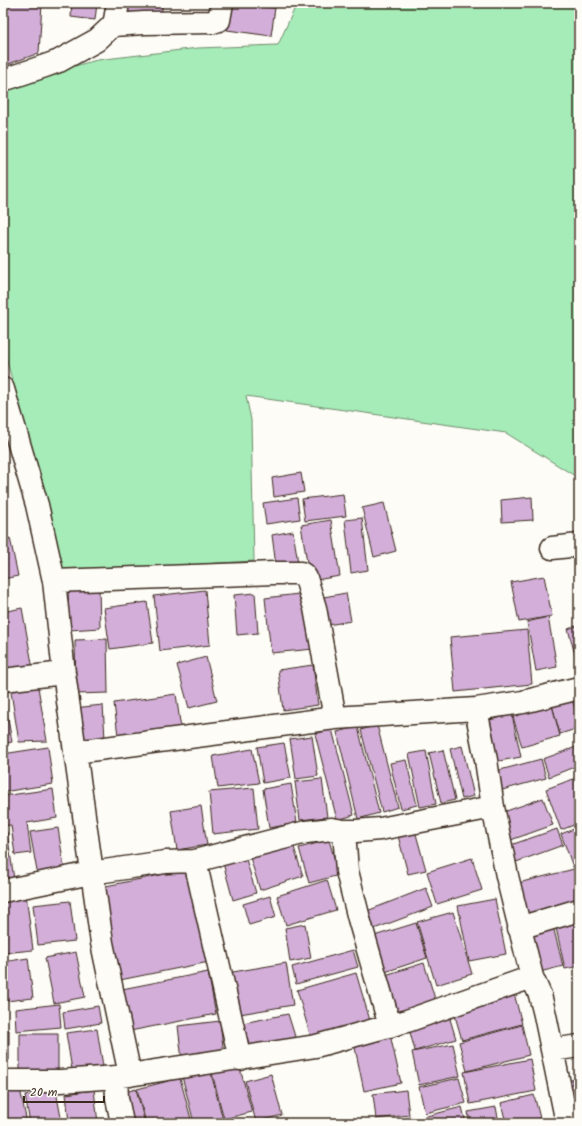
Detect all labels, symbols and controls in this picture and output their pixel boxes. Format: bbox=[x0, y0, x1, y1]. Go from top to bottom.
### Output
scale bar bbox=[24, 1078, 104, 1104]
text: 20 m bbox=[30, 1083, 58, 1102]

